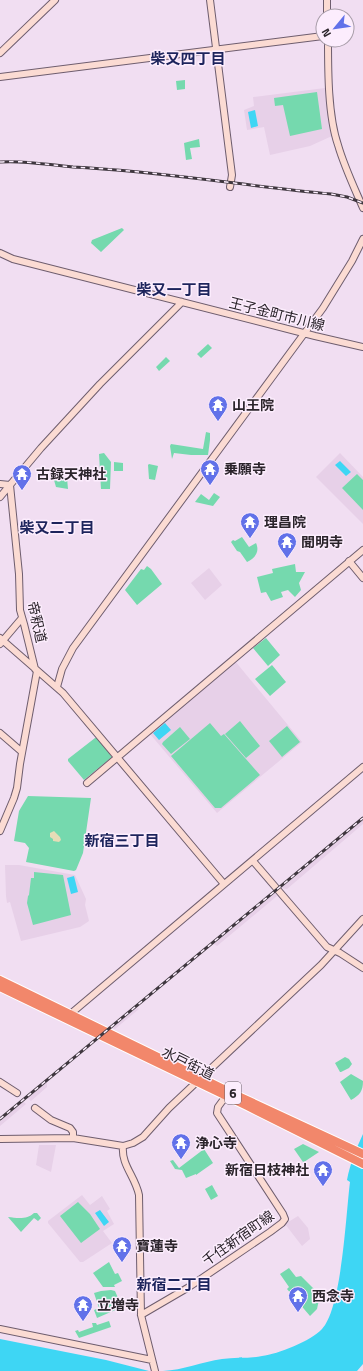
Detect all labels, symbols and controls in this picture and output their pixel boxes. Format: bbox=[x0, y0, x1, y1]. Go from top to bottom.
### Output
north arrow bbox=[315, 8, 355, 48]
text: N bbox=[317, 26, 335, 40]
district label: 柴又四丁目 bbox=[150, 47, 226, 70]
district label: 柴又一丁目 bbox=[136, 278, 212, 301]
street label: 王子金町市川線 bbox=[227, 291, 327, 336]
temple icon: 山王院 bbox=[207, 394, 229, 422]
place label: 山王院 bbox=[232, 394, 274, 415]
temple icon: 乗願寺 bbox=[199, 458, 221, 486]
place label: 乗願寺 bbox=[224, 458, 266, 479]
temple icon: 古録天神社 bbox=[11, 463, 33, 491]
place label: 古録天神社 bbox=[36, 463, 106, 484]
temple icon: 理昌院 bbox=[239, 511, 261, 539]
place label: 理昌院 bbox=[264, 511, 306, 532]
district label: 柴又二丁目 bbox=[19, 516, 95, 539]
temple icon: 聞明寺 bbox=[276, 531, 298, 559]
place label: 聞明寺 bbox=[301, 531, 343, 552]
street label: 帝釈道 bbox=[23, 599, 52, 645]
district label: 新宿三丁目 bbox=[84, 829, 160, 852]
street label: 水戸街道 bbox=[158, 1041, 218, 1084]
road number: 6 bbox=[225, 1082, 241, 1104]
temple icon: 浄心寺 bbox=[170, 1132, 192, 1160]
place label: 浄心寺 bbox=[195, 1132, 237, 1153]
place label: 新宿日枝神社 bbox=[225, 1159, 309, 1180]
temple icon: 新宿日枝神社 bbox=[312, 1159, 334, 1187]
street label: 千住新宿町線 bbox=[197, 1205, 278, 1270]
temple icon: 寶蓮寺 bbox=[111, 1235, 133, 1263]
place label: 寶蓮寺 bbox=[136, 1235, 178, 1256]
district label: 新宿二丁目 bbox=[136, 1273, 212, 1296]
temple icon: 西念寺 bbox=[287, 1285, 309, 1313]
place label: 西念寺 bbox=[312, 1285, 354, 1306]
temple icon: 立増寺 bbox=[72, 1294, 94, 1322]
place label: 立増寺 bbox=[97, 1294, 139, 1315]

